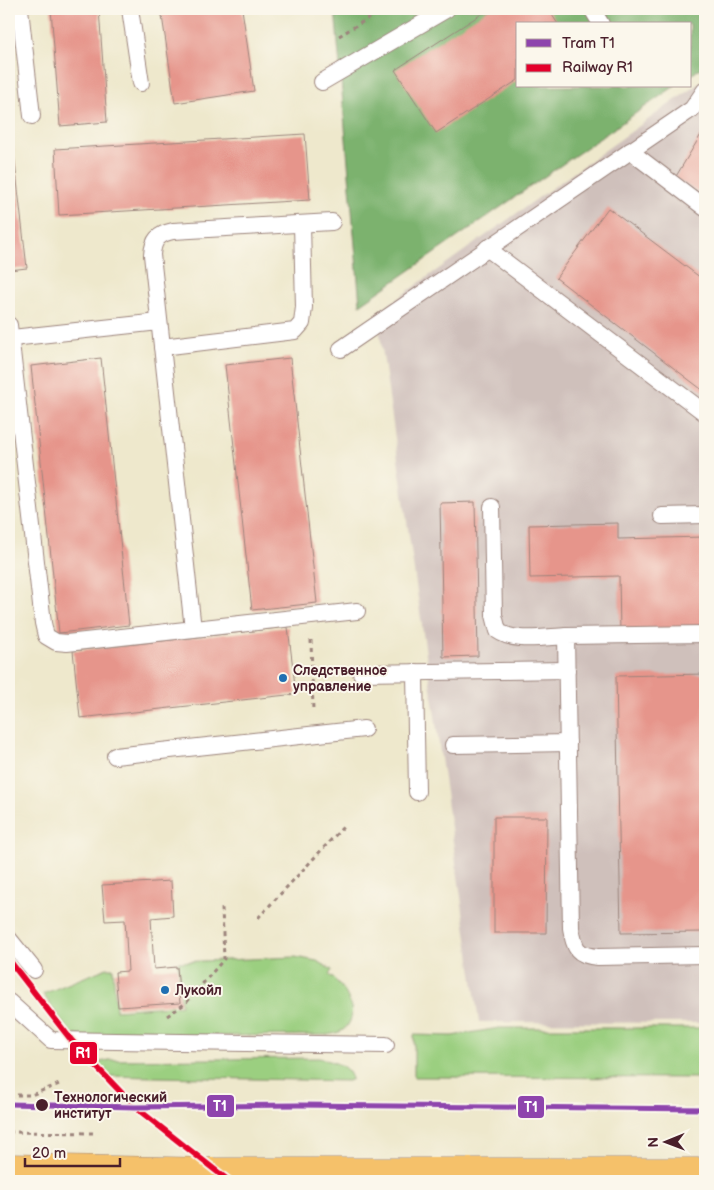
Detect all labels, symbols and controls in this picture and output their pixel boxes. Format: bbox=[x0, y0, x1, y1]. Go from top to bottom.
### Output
legend bbox=[516, 22, 692, 88]
text: Tram T1 bbox=[562, 34, 615, 53]
text: Railway R1 bbox=[562, 58, 633, 77]
place label: Следственное управление bbox=[293, 662, 387, 695]
marker: Следственное управление bbox=[277, 672, 289, 684]
place label: Лукойл bbox=[174, 982, 222, 999]
marker: Лукойл bbox=[159, 984, 171, 996]
line badge: R1 bbox=[69, 1041, 98, 1065]
text: R1 bbox=[75, 1045, 91, 1062]
place label: Технологический институт bbox=[54, 1089, 167, 1122]
line badge: T1 bbox=[206, 1094, 235, 1118]
line badge: T1 bbox=[517, 1095, 545, 1119]
marker: Технологический институт bbox=[34, 1097, 50, 1113]
text: T1 bbox=[213, 1098, 227, 1115]
text: T1 bbox=[524, 1099, 538, 1116]
north arrow bbox=[642, 1118, 692, 1168]
scale bar bbox=[25, 1135, 120, 1167]
text: N bbox=[645, 1137, 662, 1148]
text: 20 m bbox=[32, 1144, 66, 1163]

